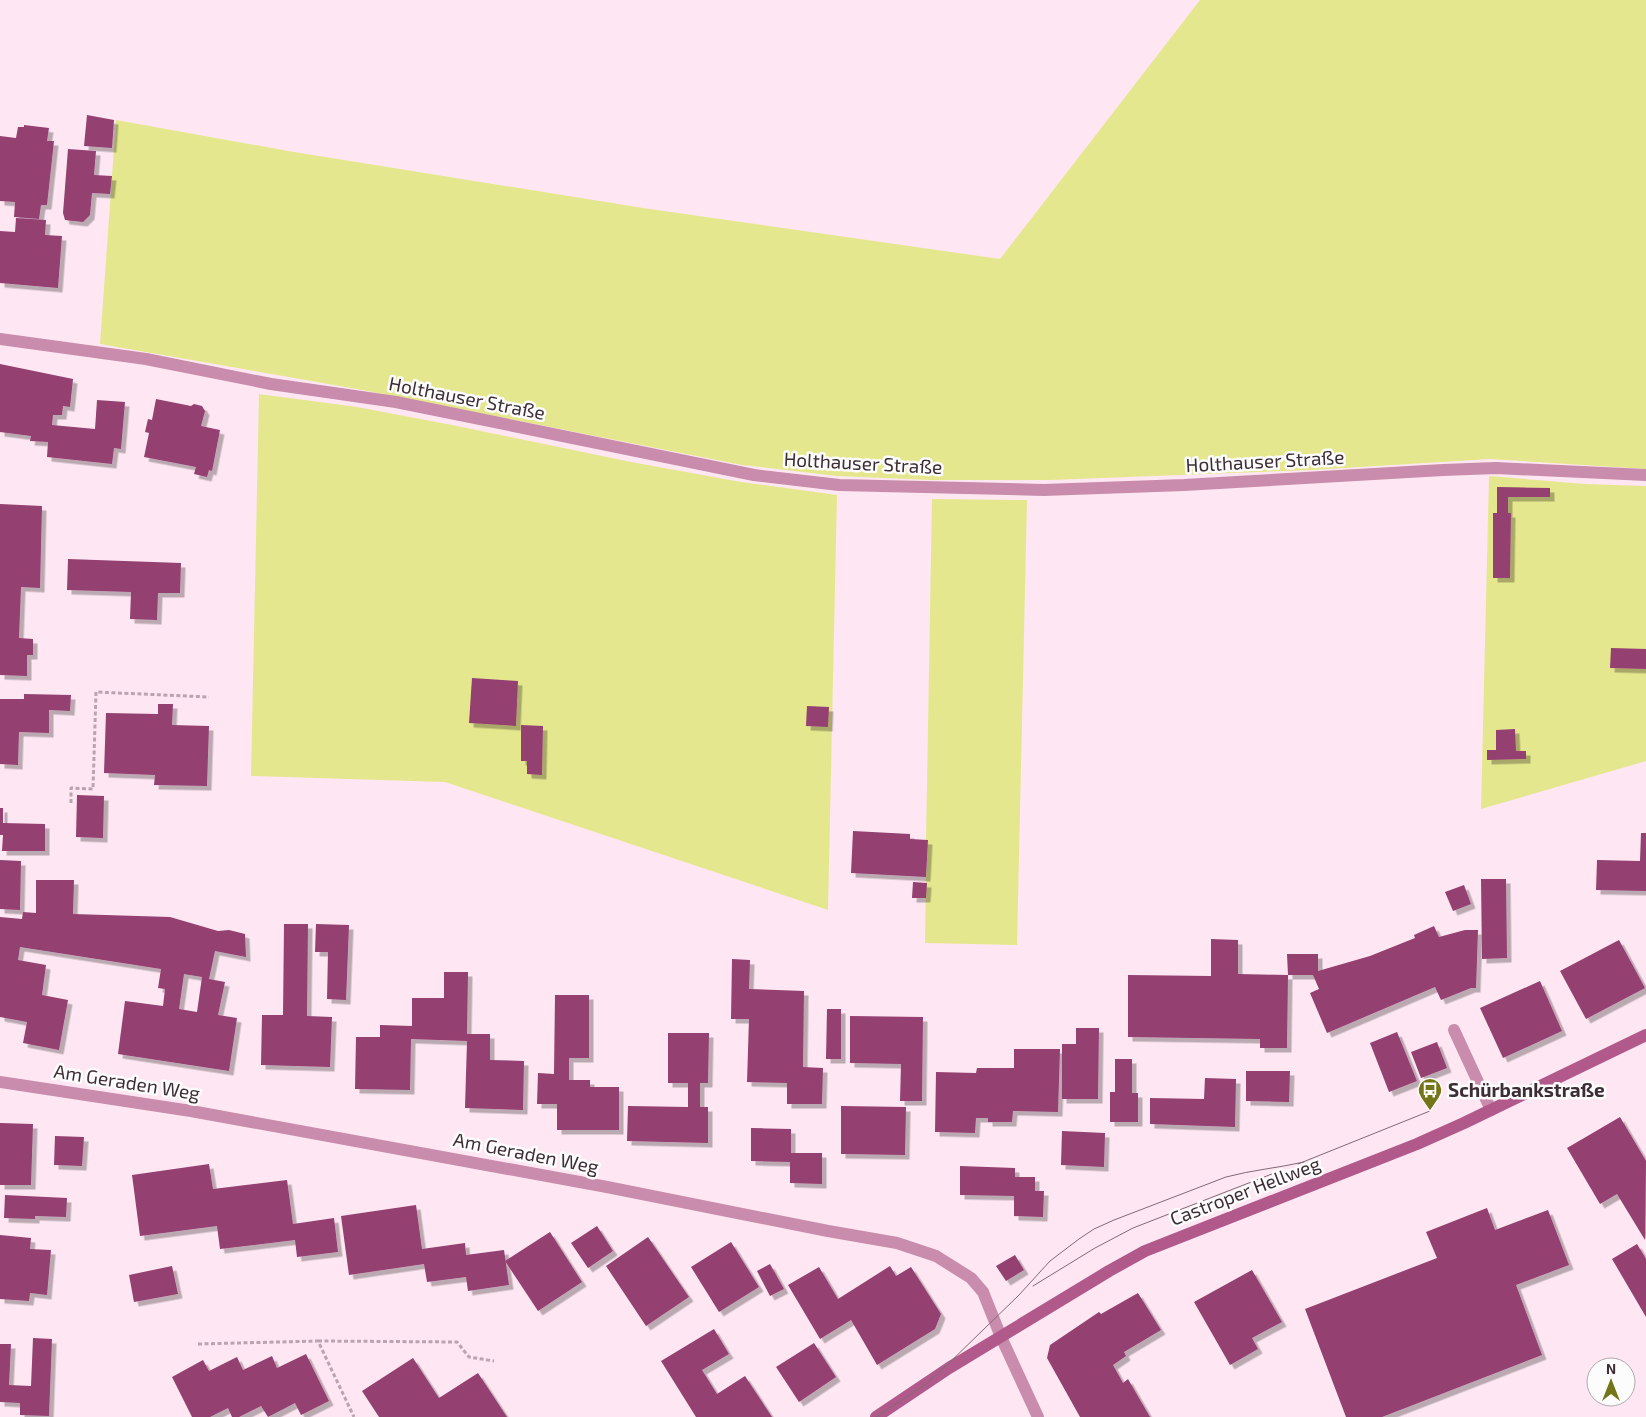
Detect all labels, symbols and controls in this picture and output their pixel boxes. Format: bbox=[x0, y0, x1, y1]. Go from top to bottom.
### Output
street label: Holthauser Straße bbox=[387, 371, 547, 424]
street label: Holthauser Straße bbox=[1185, 445, 1345, 476]
street label: Holthauser Straße bbox=[783, 447, 943, 478]
street label: Am Geraden Weg bbox=[52, 1059, 202, 1104]
bus stop icon: Schürbankstraße bbox=[1417, 1077, 1443, 1111]
place label: Schürbankstraße bbox=[1448, 1078, 1605, 1101]
street label: Am Geraden Weg bbox=[452, 1127, 601, 1178]
street label: Castroper Hellweg bbox=[1166, 1151, 1324, 1230]
north arrow bbox=[1586, 1357, 1636, 1407]
text: N bbox=[1606, 1360, 1616, 1377]

